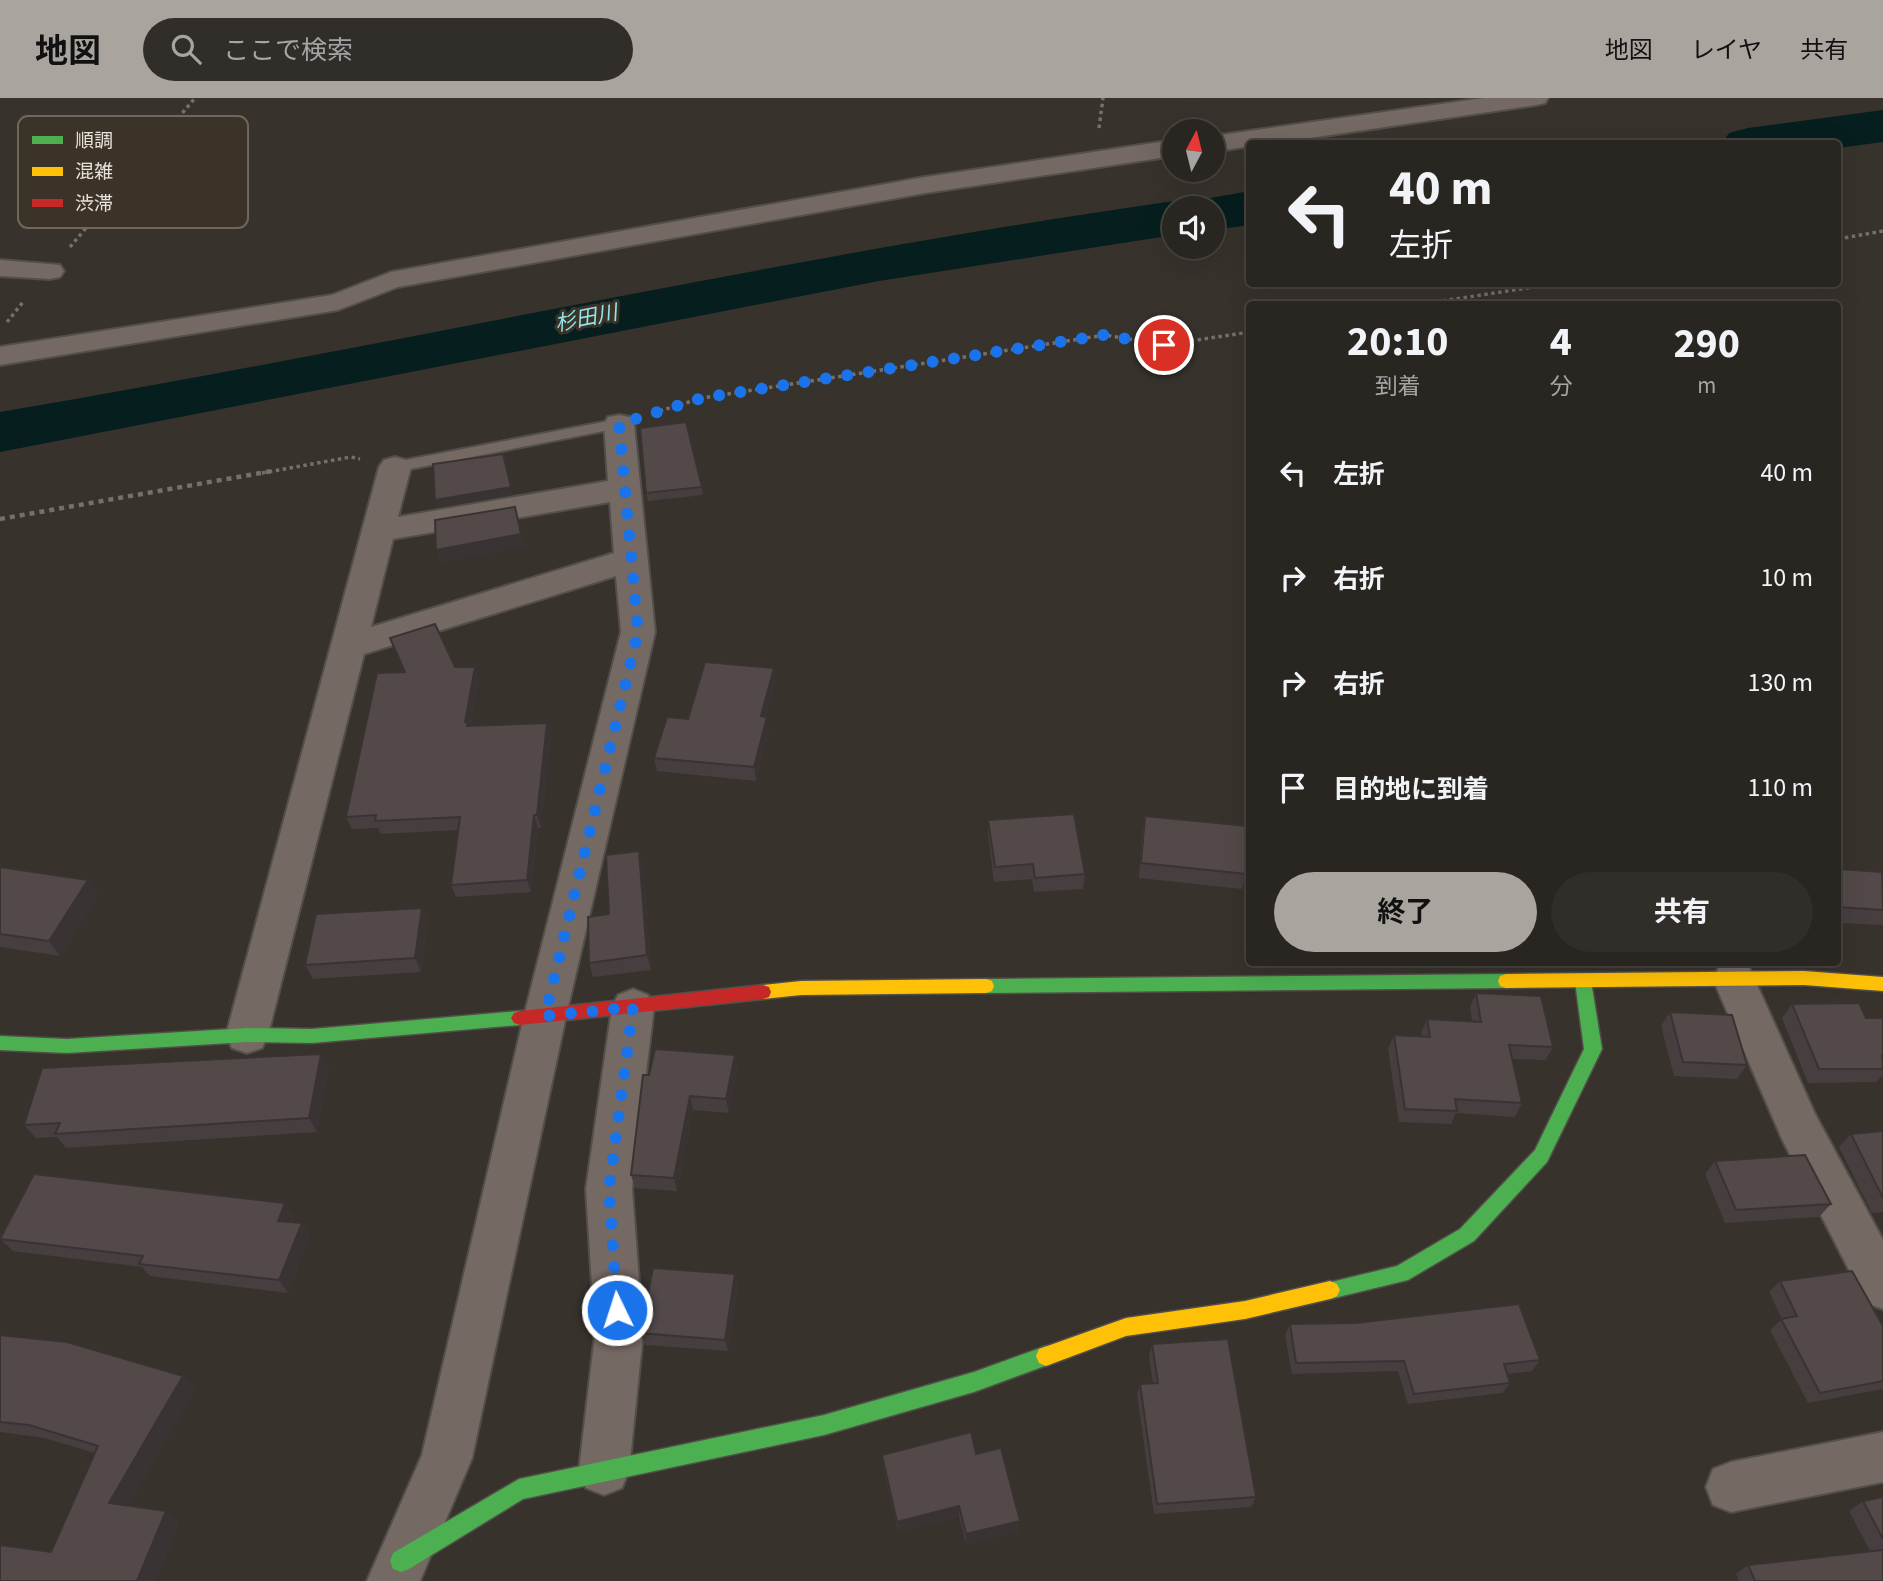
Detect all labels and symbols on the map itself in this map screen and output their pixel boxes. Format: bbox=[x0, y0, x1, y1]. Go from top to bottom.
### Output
legend bbox=[18, 116, 248, 228]
north arrow bbox=[1162, 119, 1225, 182]
text: 順調 bbox=[75, 128, 113, 155]
text: 混雑 bbox=[75, 159, 113, 186]
text: 渋滞 bbox=[75, 191, 113, 218]
water label: 杉田川 bbox=[552, 297, 622, 339]
pin bbox=[1134, 315, 1194, 375]
position arrow bbox=[580, 1273, 654, 1347]

